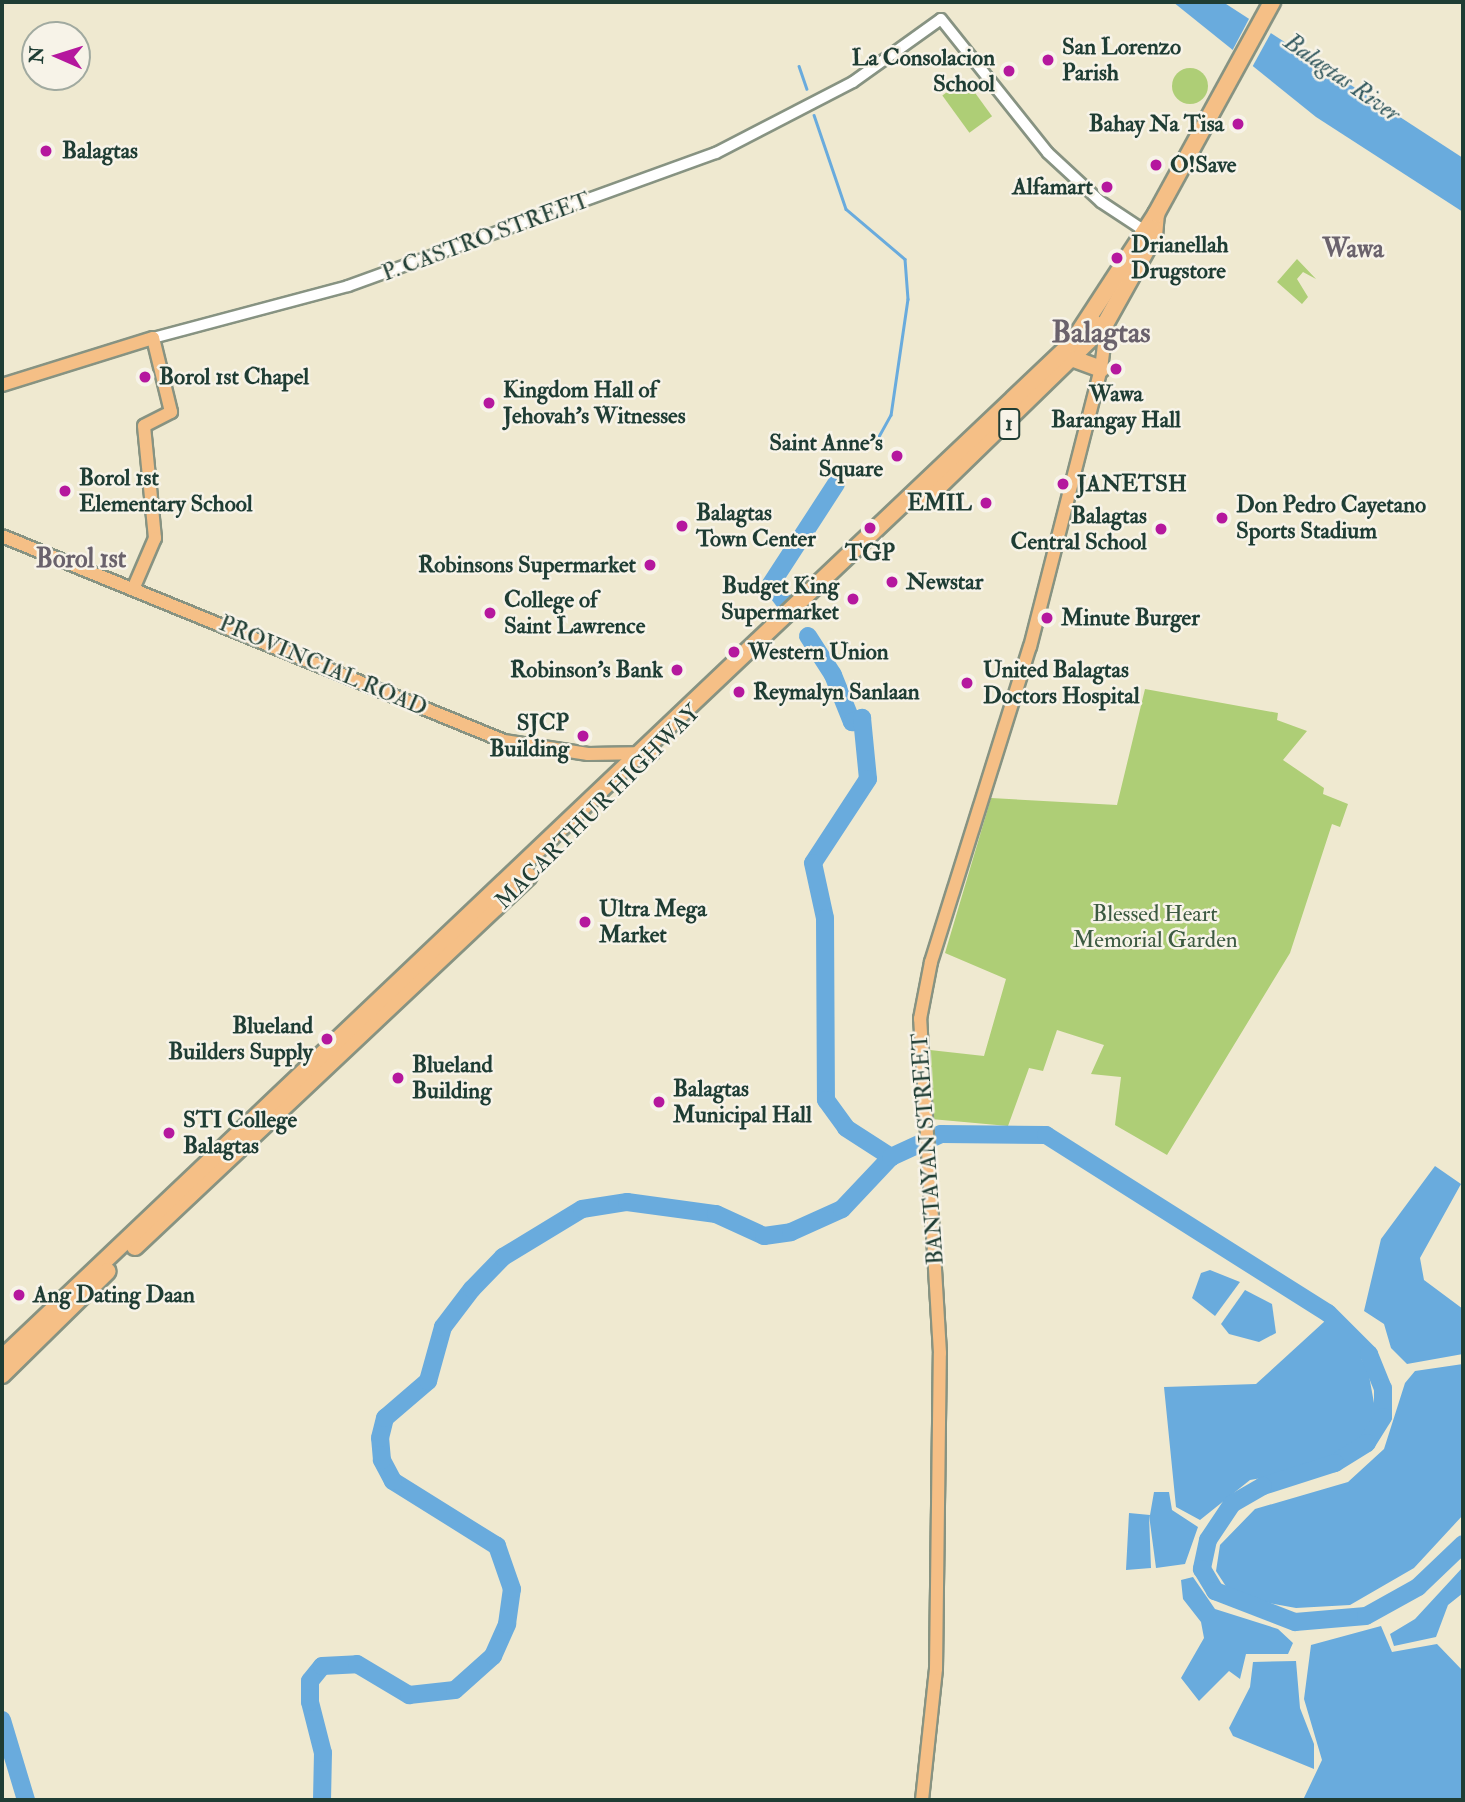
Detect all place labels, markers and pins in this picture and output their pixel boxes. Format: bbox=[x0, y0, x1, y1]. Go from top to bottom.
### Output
place label: San Lorenzo Parish bbox=[1062, 33, 1181, 87]
place label: La Consolacion School bbox=[852, 44, 995, 98]
marker: San Lorenzo Parish bbox=[1040, 52, 1056, 68]
marker: La Consolacion School bbox=[1001, 63, 1017, 79]
place label: Bahay Na Tisa bbox=[1089, 110, 1224, 138]
marker: Bahay Na Tisa bbox=[1230, 116, 1246, 132]
place label: Balagtas bbox=[62, 137, 138, 165]
marker: Balagtas bbox=[36, 141, 56, 161]
place label: O!Save bbox=[1170, 151, 1236, 179]
marker: O!Save bbox=[1148, 157, 1164, 173]
place label: Alfamart bbox=[1012, 173, 1093, 201]
marker: Alfamart bbox=[1099, 179, 1115, 195]
place label: Drianellah Drugstore bbox=[1131, 231, 1229, 285]
marker: Drianellah Drugstore bbox=[1109, 250, 1125, 266]
marker: Wawa Barangay Hall bbox=[1108, 361, 1124, 377]
place label: Borol 1st Chapel bbox=[159, 363, 309, 391]
marker: Borol 1st Chapel bbox=[137, 369, 153, 385]
place label: Kingdom Hall of Jehovah's Witnesses bbox=[503, 376, 686, 430]
place label: Wawa Barangay Hall bbox=[1051, 380, 1181, 434]
marker: Kingdom Hall of Jehovah's Witnesses bbox=[481, 395, 497, 411]
place label: Saint Anne’s Square bbox=[769, 429, 883, 483]
marker: Saint Anne’s Square bbox=[889, 448, 905, 464]
place label: Borol 1st Elementary School bbox=[79, 464, 253, 518]
place label: JANETSH bbox=[1077, 470, 1187, 498]
marker: JANETSH bbox=[1055, 476, 1071, 492]
marker: Borol 1st Elementary School bbox=[57, 483, 73, 499]
place label: EMIL bbox=[907, 489, 972, 517]
place label: Don Pedro Cayetano Sports Stadium bbox=[1236, 491, 1426, 545]
marker: EMIL bbox=[978, 495, 994, 511]
place label: Balagtas Town Center bbox=[696, 499, 816, 553]
place label: Balagtas Central School bbox=[1011, 502, 1147, 556]
marker: Don Pedro Cayetano Sports Stadium bbox=[1214, 510, 1230, 526]
marker: Balagtas Town Center bbox=[674, 518, 690, 534]
marker: TGP bbox=[862, 520, 878, 536]
marker: Balagtas Central School bbox=[1153, 521, 1169, 537]
place label: TGP bbox=[845, 539, 895, 567]
place label: Robinsons Supermarket bbox=[418, 551, 636, 579]
marker: Robinsons Supermarket bbox=[642, 557, 658, 573]
place label: Newstar bbox=[906, 568, 983, 596]
place label: Budget King Supermarket bbox=[721, 572, 839, 626]
marker: Newstar bbox=[884, 574, 900, 590]
place label: College of Saint Lawrence bbox=[504, 586, 645, 640]
marker: Budget King Supermarket bbox=[845, 591, 861, 607]
place label: Minute Burger bbox=[1061, 604, 1200, 632]
marker: College of Saint Lawrence bbox=[482, 605, 498, 621]
marker: Minute Burger bbox=[1039, 610, 1055, 626]
place label: Western Union bbox=[748, 638, 889, 666]
marker: Western Union bbox=[726, 644, 742, 660]
place label: Robinson’s Bank bbox=[510, 656, 663, 684]
place label: United Balagtas Doctors Hospital bbox=[983, 656, 1140, 710]
marker: Robinson’s Bank bbox=[669, 662, 685, 678]
marker: United Balagtas Doctors Hospital bbox=[957, 673, 977, 693]
place label: Reymalyn Sanlaan bbox=[753, 678, 920, 706]
marker: Reymalyn Sanlaan bbox=[731, 684, 747, 700]
place label: SJCP Building bbox=[489, 709, 569, 763]
marker: SJCP Building bbox=[575, 728, 591, 744]
place label: Ultra Mega Market bbox=[599, 895, 707, 949]
marker: Ultra Mega Market bbox=[577, 914, 593, 930]
place label: Blueland Builders Supply bbox=[168, 1012, 313, 1066]
marker: Blueland Builders Supply bbox=[319, 1031, 335, 1047]
place label: Blueland Building bbox=[412, 1051, 493, 1105]
marker: Blueland Building bbox=[390, 1070, 406, 1086]
place label: Balagtas Municipal Hall bbox=[673, 1075, 812, 1129]
marker: Balagtas Municipal Hall bbox=[651, 1094, 667, 1110]
place label: STI College Balagtas bbox=[183, 1106, 297, 1160]
marker: STI College Balagtas bbox=[161, 1125, 177, 1141]
place label: Ang Dating Daan bbox=[33, 1281, 195, 1309]
marker: Ang Dating Daan bbox=[11, 1287, 27, 1303]

